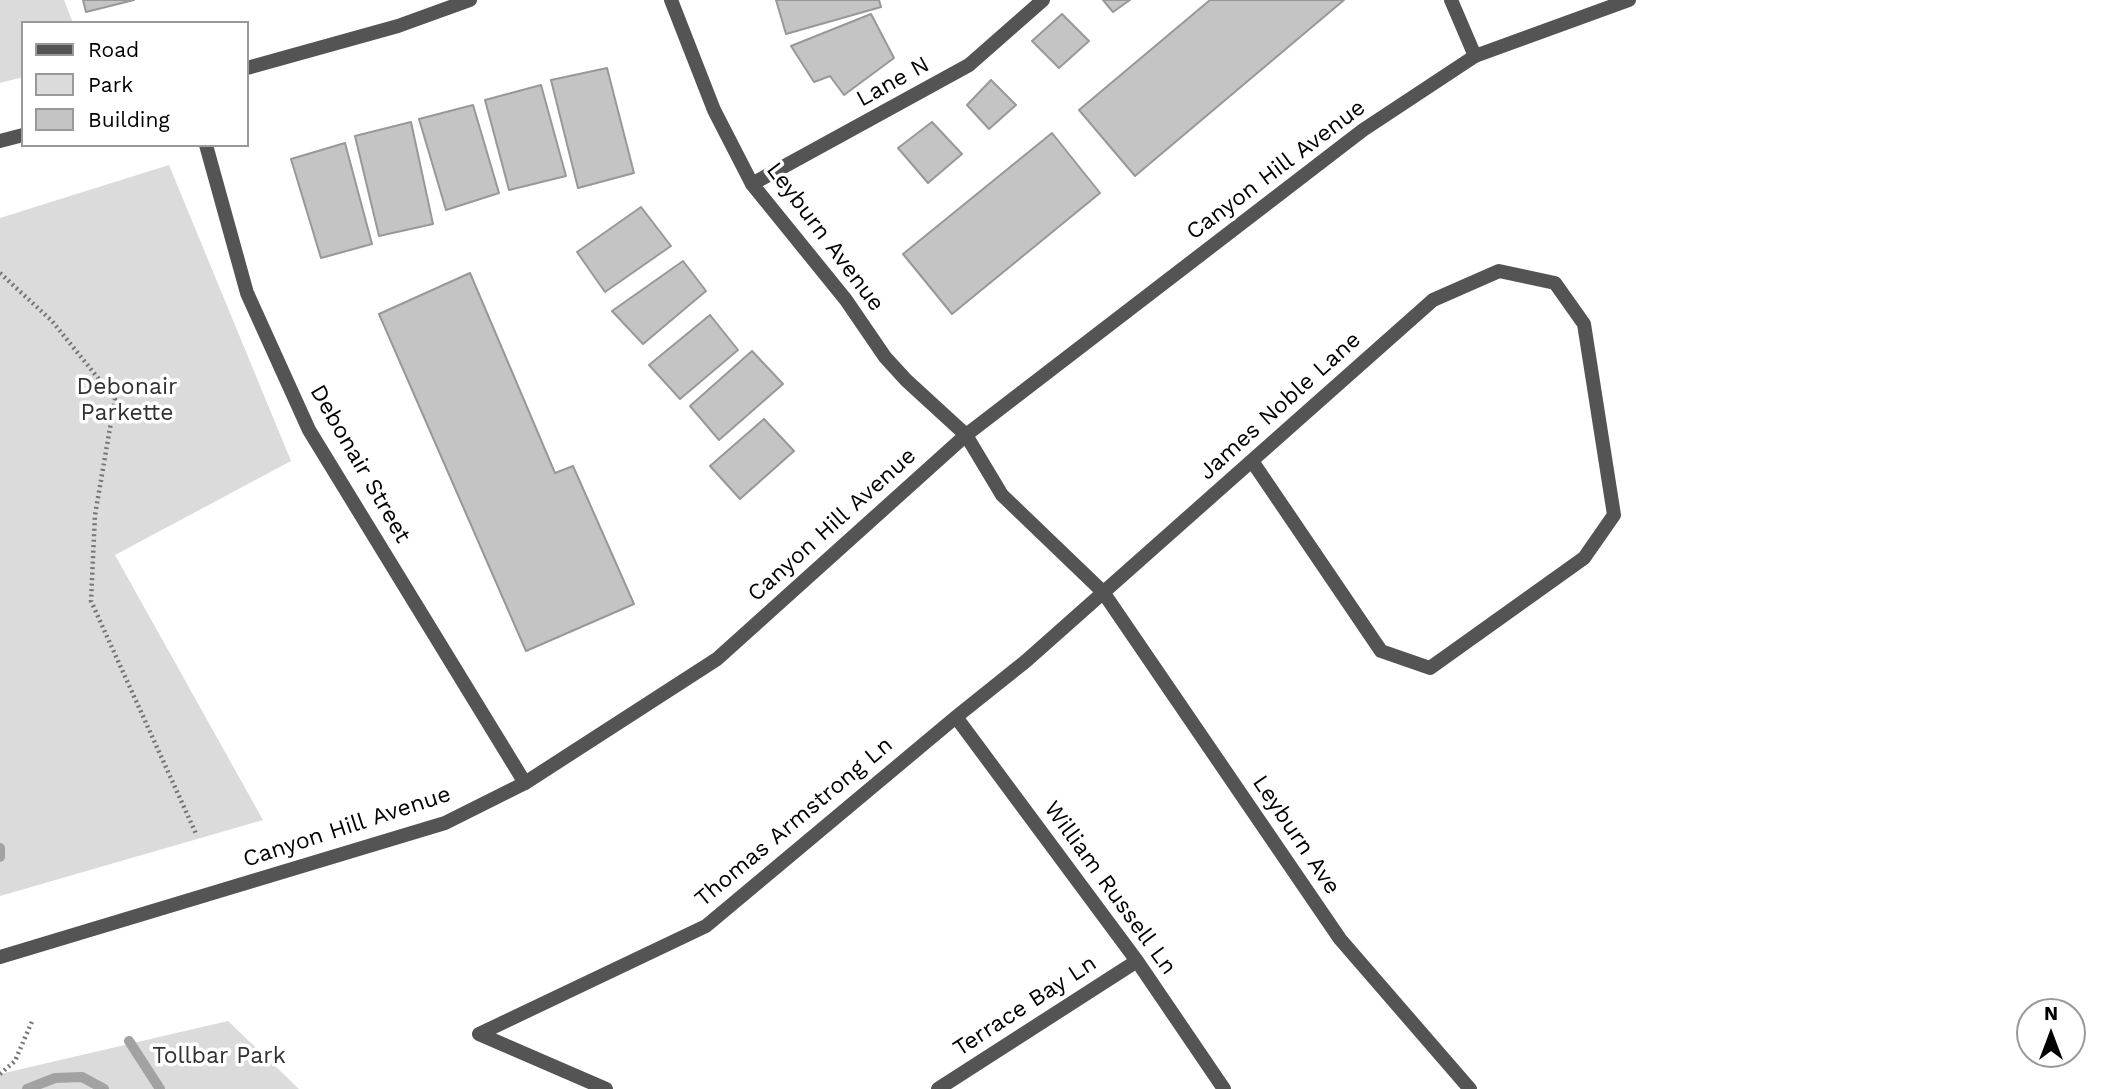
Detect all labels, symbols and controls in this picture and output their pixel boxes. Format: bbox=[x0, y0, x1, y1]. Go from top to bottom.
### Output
legend bbox=[21, 21, 248, 147]
text: Road bbox=[88, 37, 139, 62]
street label: Lane N bbox=[852, 51, 934, 113]
text: Park bbox=[88, 72, 133, 97]
street label: Canyon Hill Avenue bbox=[1181, 94, 1371, 246]
text: Building bbox=[88, 107, 170, 132]
street label: Leyburn Avenue bbox=[760, 157, 890, 317]
street label: James Noble Lane bbox=[1193, 326, 1367, 486]
park label: Debonair Parkette bbox=[77, 373, 177, 427]
street label: Debonair Street bbox=[304, 380, 416, 548]
street label: Canyon Hill Avenue bbox=[742, 442, 922, 608]
street label: Thomas Armstrong Ln bbox=[689, 731, 899, 913]
street label: Leyburn Ave bbox=[1246, 770, 1346, 900]
street label: Canyon Hill Avenue bbox=[240, 780, 454, 874]
street label: William Russell Ln bbox=[1038, 796, 1182, 980]
street label: Terrace Bay Ln bbox=[948, 949, 1102, 1063]
north arrow bbox=[2016, 998, 2086, 1068]
text: N bbox=[2044, 1002, 2058, 1025]
park label: Tollbar Park bbox=[152, 1042, 286, 1070]

